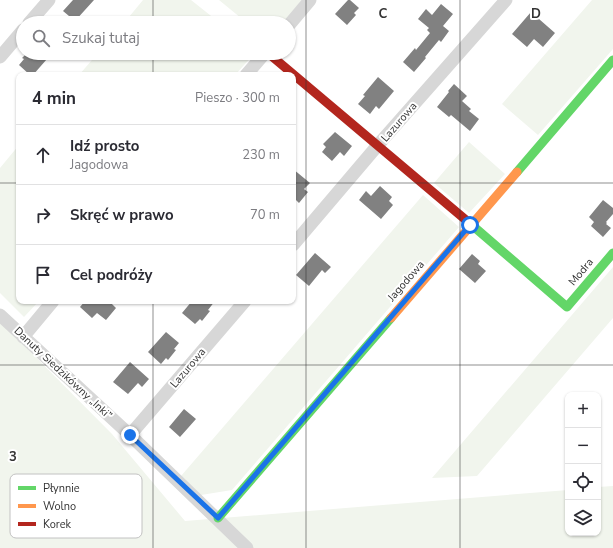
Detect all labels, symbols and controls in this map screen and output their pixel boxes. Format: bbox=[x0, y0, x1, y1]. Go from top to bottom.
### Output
text: C bbox=[379, 5, 388, 23]
text: D bbox=[531, 5, 541, 23]
search box bbox=[16, 16, 296, 60]
icon: search bbox=[30, 27, 52, 49]
text: Szukaj tutaj bbox=[62, 28, 140, 48]
text: 4 min bbox=[32, 87, 76, 110]
text: Pieszo · 300 m bbox=[195, 89, 280, 107]
street label: Lazurowa bbox=[378, 99, 420, 145]
text: Idź prosto bbox=[70, 136, 139, 156]
icon: ahead bbox=[32, 144, 54, 166]
text: 230 m bbox=[242, 146, 280, 164]
text: Jagodowa bbox=[70, 156, 128, 174]
icon: right bbox=[32, 204, 54, 226]
text: Skręć w prawo bbox=[70, 205, 174, 225]
text: 70 m bbox=[250, 206, 280, 224]
route start bbox=[461, 216, 479, 234]
street label: Modra bbox=[565, 255, 597, 289]
street label: Jagodowa bbox=[383, 257, 428, 305]
icon: arrive bbox=[32, 264, 54, 286]
text: Cel podróży bbox=[70, 265, 152, 285]
street label: Danuty Siedzikówny „Inki” bbox=[11, 323, 115, 423]
street label: Lazurowa bbox=[167, 345, 209, 391]
map controls bbox=[565, 392, 601, 536]
button: + bbox=[565, 392, 601, 428]
route end bbox=[121, 426, 139, 444]
button: − bbox=[565, 428, 601, 464]
text: 3 bbox=[9, 448, 17, 466]
button: locate bbox=[565, 464, 601, 500]
legend bbox=[10, 474, 142, 538]
text: Płynnie bbox=[43, 481, 80, 496]
text: Wolno bbox=[43, 499, 76, 514]
button: layers bbox=[565, 500, 601, 536]
text: Korek bbox=[43, 517, 72, 532]

